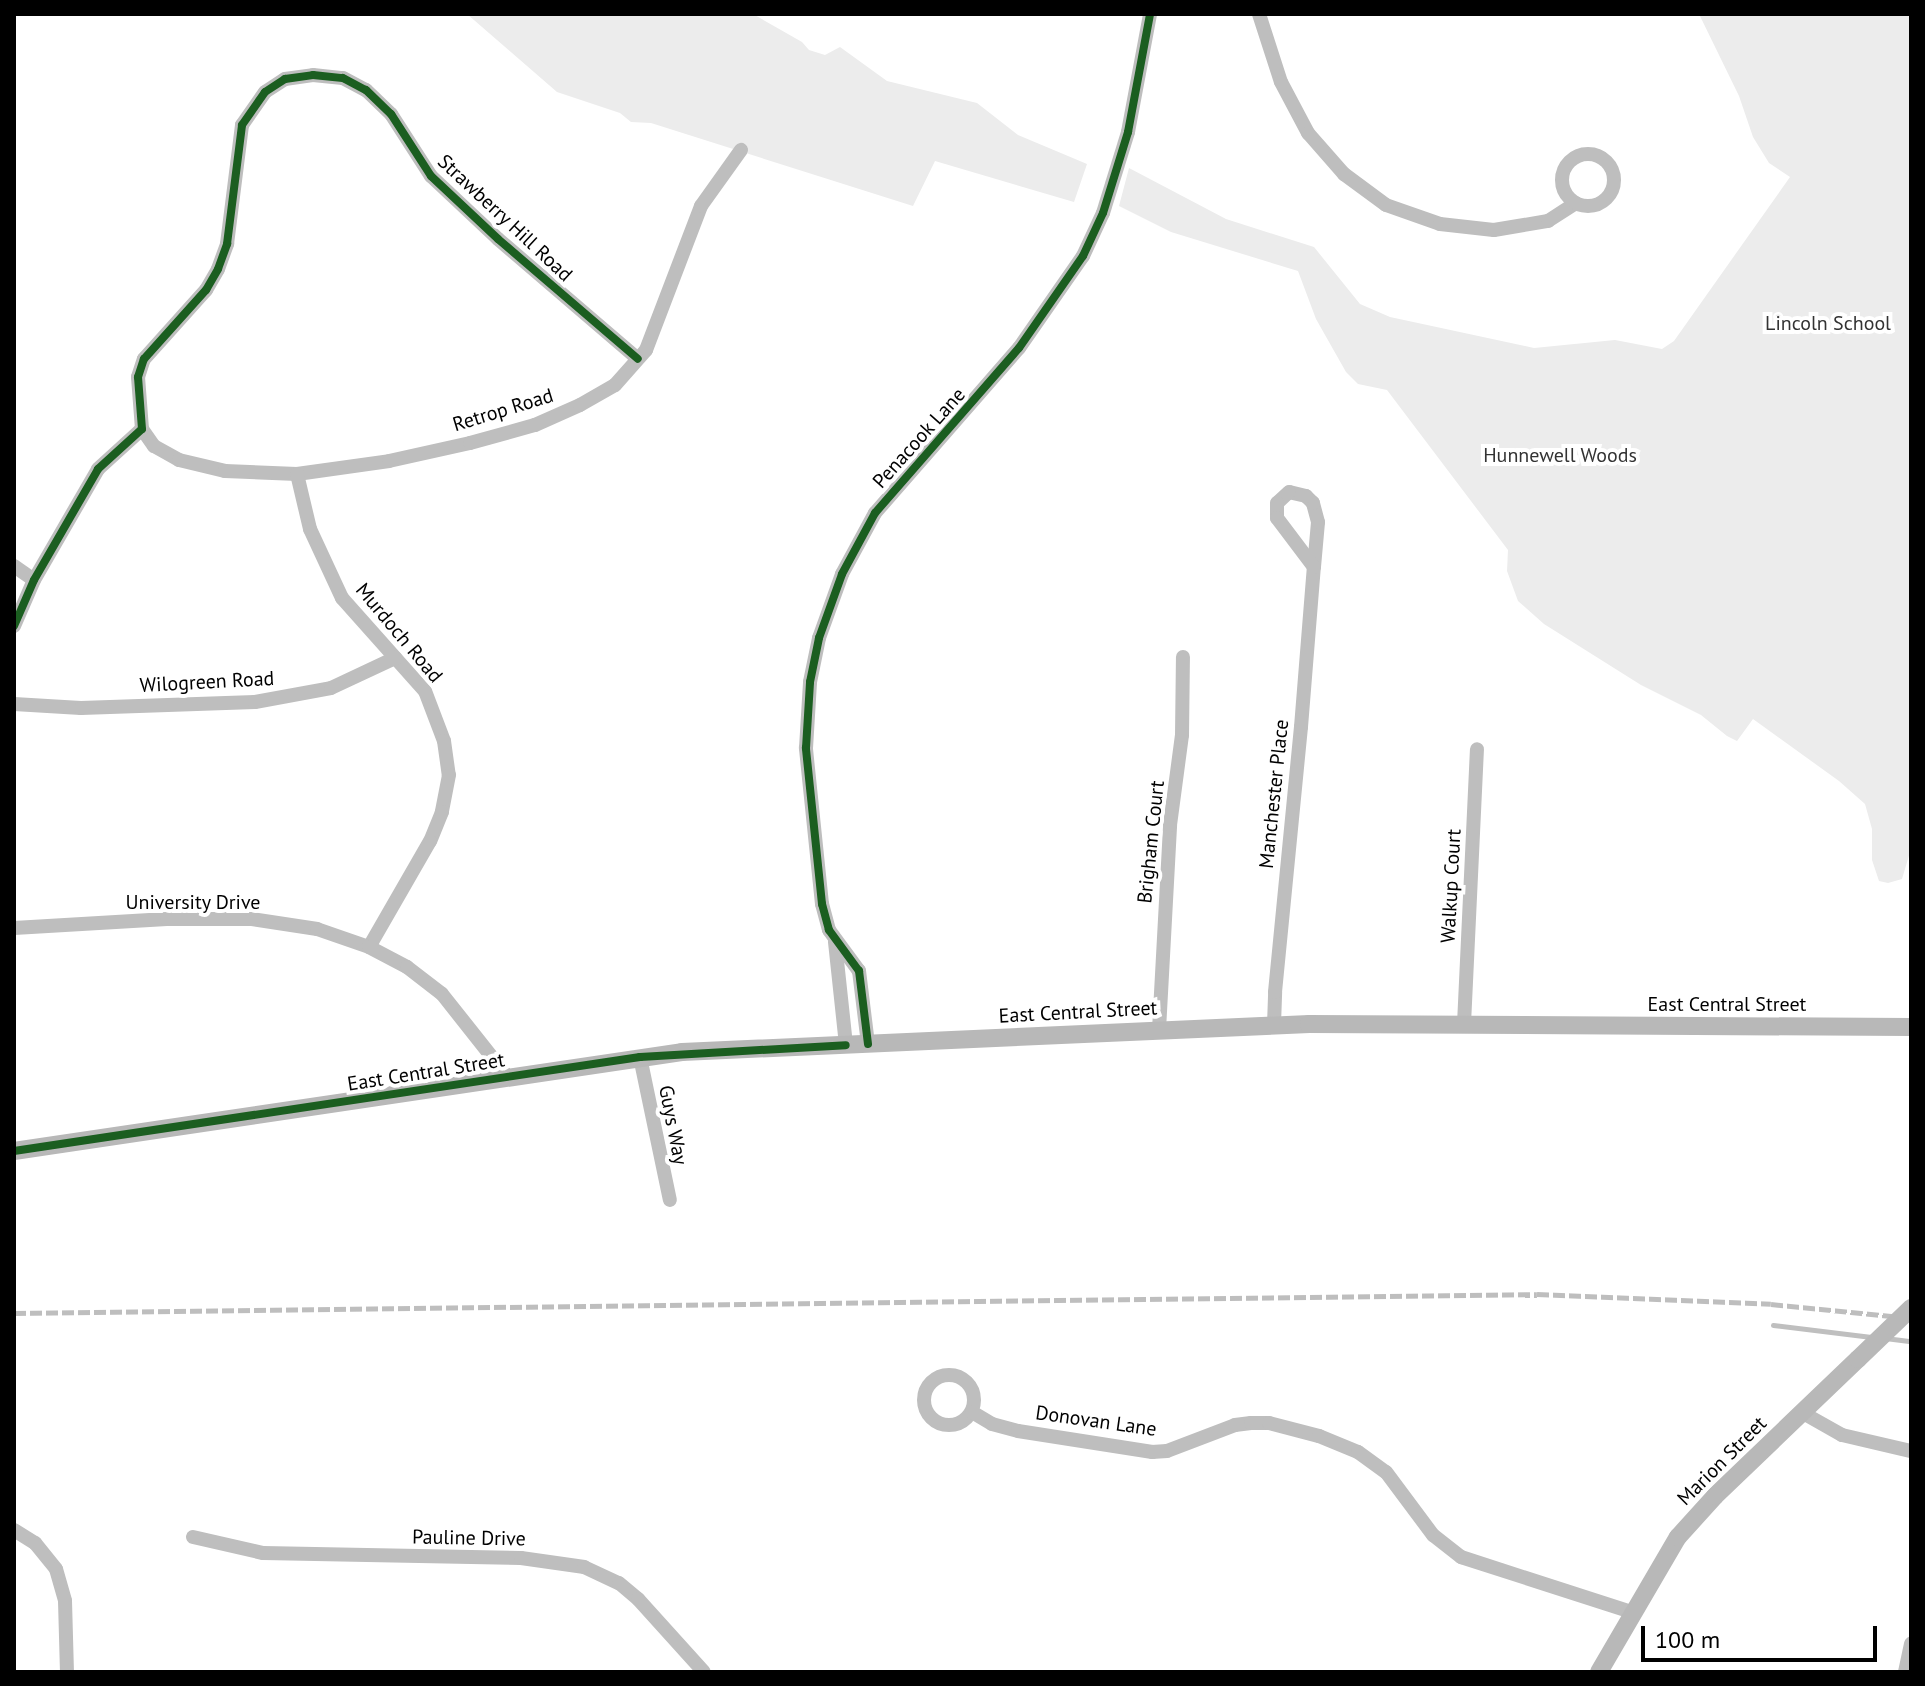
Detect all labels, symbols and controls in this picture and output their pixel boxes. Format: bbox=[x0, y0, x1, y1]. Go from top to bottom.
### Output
street label: Strawberry Hill Road bbox=[432, 149, 578, 287]
park label: Lincoln School bbox=[1765, 311, 1891, 335]
street label: Retrop Road bbox=[450, 383, 556, 437]
street label: Penacook Lane bbox=[867, 383, 971, 493]
park label: Hunnewell Woods bbox=[1483, 443, 1637, 467]
street label: Murdoch Road bbox=[350, 578, 448, 688]
street label: Wilogreen Road bbox=[139, 666, 275, 698]
street label: Manchester Place bbox=[1254, 718, 1294, 870]
street label: Brigham Court bbox=[1133, 779, 1169, 905]
street label: Walkup Court bbox=[1436, 828, 1466, 944]
street label: University Drive bbox=[125, 890, 261, 914]
street label: East Central Street bbox=[1648, 992, 1806, 1016]
street label: East Central Street bbox=[998, 996, 1158, 1028]
street label: East Central Street bbox=[346, 1048, 506, 1096]
street label: Guys Way bbox=[653, 1083, 693, 1167]
street label: Donovan Lane bbox=[1034, 1401, 1158, 1441]
street label: Marion Street bbox=[1673, 1412, 1771, 1510]
street label: Pauline Drive bbox=[412, 1525, 526, 1551]
scale bar bbox=[1645, 1610, 1881, 1660]
text: 100 m bbox=[1655, 1624, 1720, 1655]

